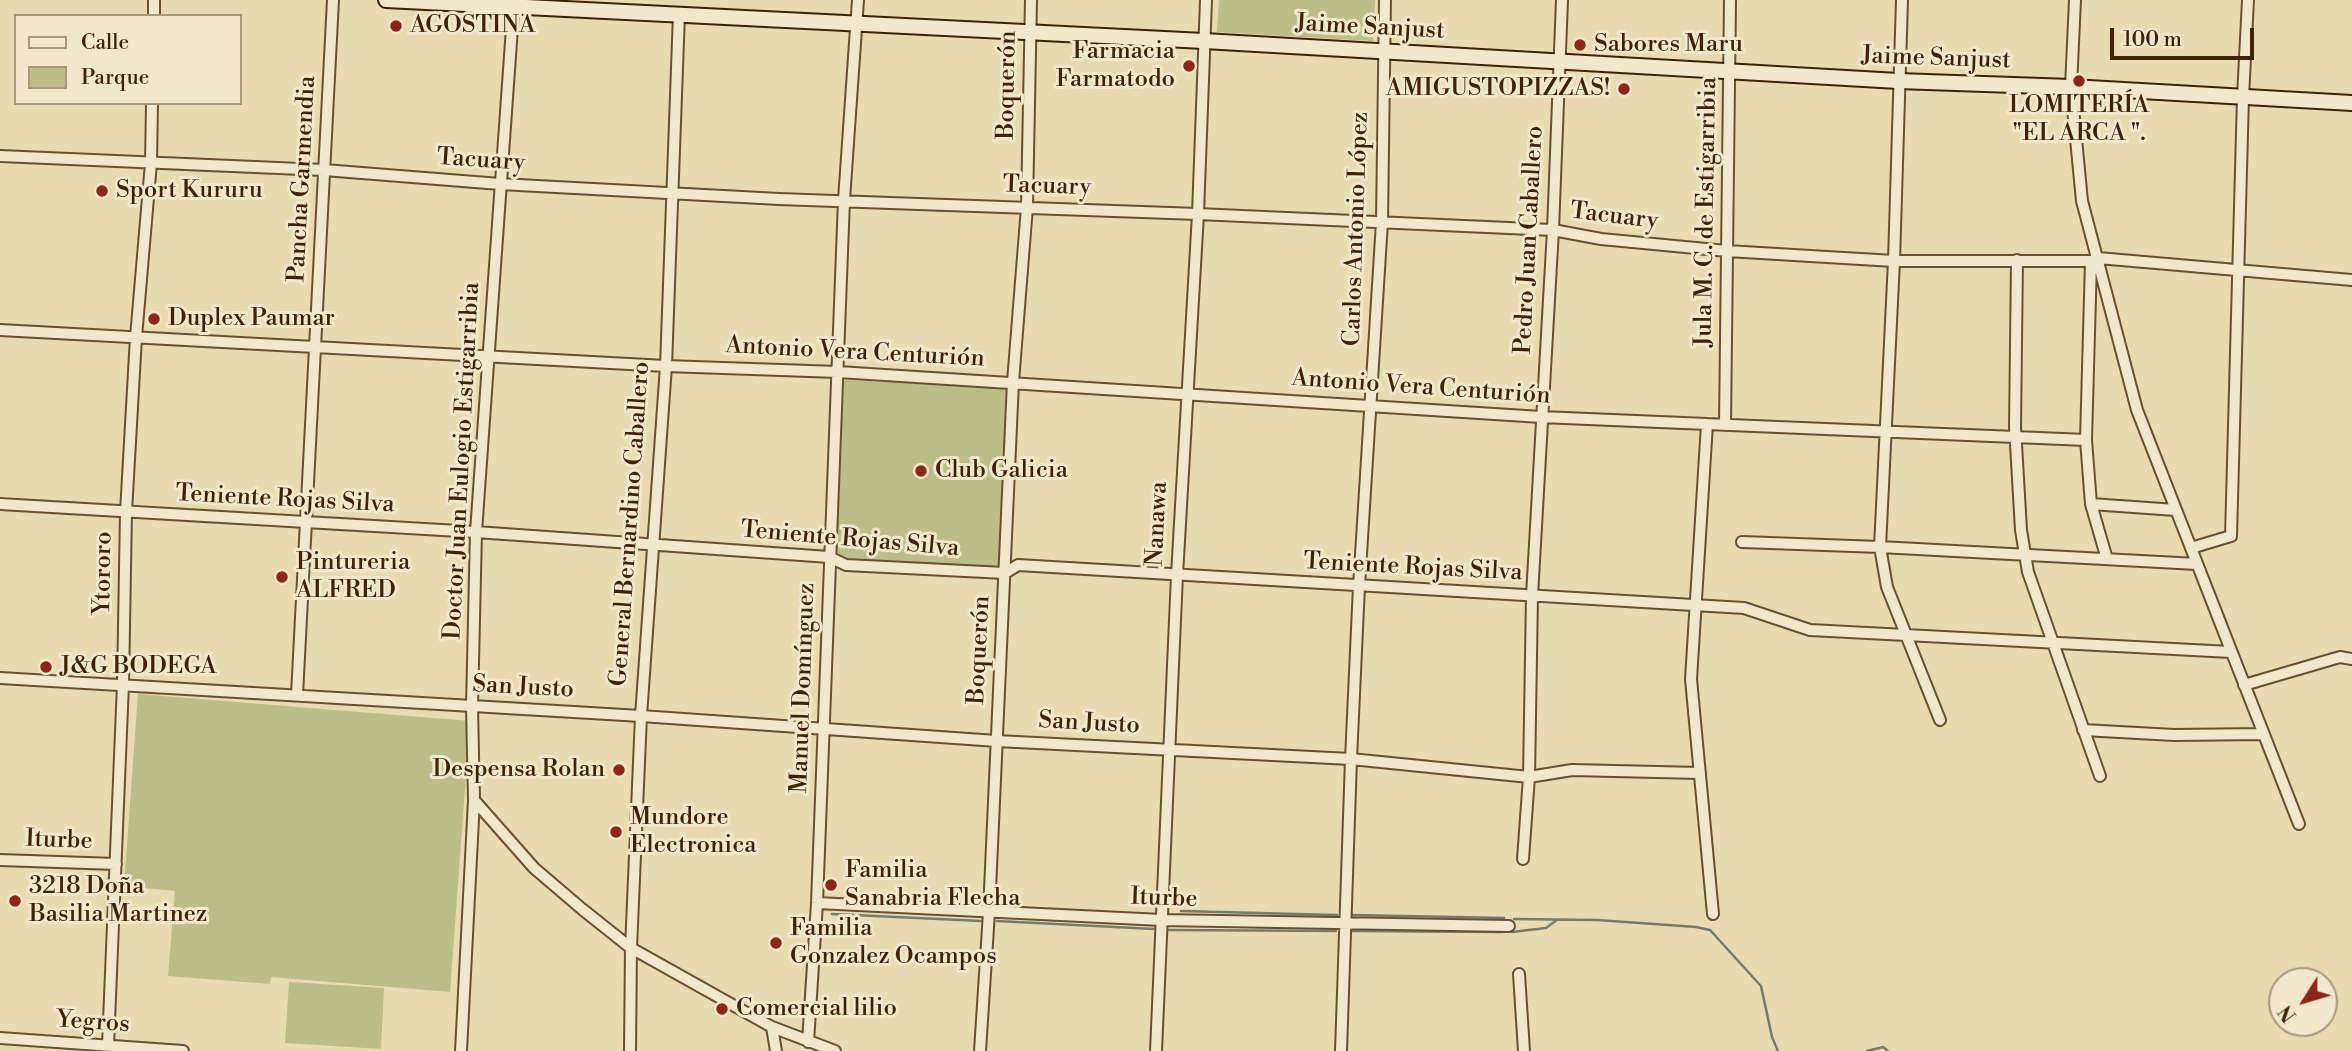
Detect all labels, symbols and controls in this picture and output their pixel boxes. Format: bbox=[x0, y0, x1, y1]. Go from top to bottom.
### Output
street label: Jaime Sanjust bbox=[1295, 10, 1445, 46]
place label: AGOSTINA bbox=[410, 12, 535, 40]
legend bbox=[14, 14, 242, 105]
scale bar bbox=[2114, 14, 2258, 58]
marker: AGOSTINA bbox=[388, 18, 404, 34]
text: 100 m bbox=[2123, 27, 2182, 53]
text: Calle bbox=[81, 30, 129, 56]
street label: Boquerón bbox=[993, 30, 1023, 140]
place label: Sabores Maru bbox=[1594, 31, 1743, 59]
marker: Sabores Maru bbox=[1572, 37, 1588, 53]
place label: Farmacia Farmatodo bbox=[1056, 38, 1175, 94]
street label: Jaime Sanjust bbox=[1861, 42, 2011, 76]
marker: Farmacia Farmatodo bbox=[1181, 58, 1197, 74]
text: Parque bbox=[81, 65, 149, 91]
marker: LOMITERÍA "EL ARCA ". bbox=[2071, 73, 2087, 89]
street label: Pancha Garmendia bbox=[283, 75, 323, 283]
place label: AMIGUSTOPIZZAS! bbox=[1386, 75, 1610, 103]
street label: Jula M. C. de Estigarribia bbox=[1690, 77, 1724, 347]
marker: AMIGUSTOPIZZAS! bbox=[1616, 81, 1632, 97]
place label: LOMITERÍA "EL ARCA ". bbox=[2009, 92, 2149, 148]
street label: Carlos Antonio López bbox=[1339, 111, 1375, 347]
street label: Pedro Juan Caballero bbox=[1510, 125, 1550, 355]
street label: Tacuary bbox=[436, 144, 526, 178]
street label: Tacuary bbox=[1002, 171, 1092, 203]
place label: Sport Kururu bbox=[116, 177, 263, 205]
marker: Sport Kururu bbox=[94, 183, 110, 199]
street label: Tacuary bbox=[1568, 197, 1660, 237]
street label: Doctor Juan Eulogio Estigarribia bbox=[439, 282, 487, 640]
place label: Duplex Paumar bbox=[168, 305, 335, 333]
marker: Duplex Paumar bbox=[146, 311, 162, 327]
street label: Antonio Vera Centurión bbox=[725, 332, 985, 374]
street label: General Bernardino Caballero bbox=[605, 361, 657, 687]
street label: Antonio Vera Centurión bbox=[1291, 365, 1551, 411]
place label: Club Galicia bbox=[935, 457, 1068, 485]
marker: Club Galicia bbox=[913, 463, 929, 479]
street label: Teniente Rojas Silva bbox=[175, 480, 395, 520]
street label: Nanawa bbox=[1141, 481, 1175, 567]
street label: Teniente Rojas Silva bbox=[740, 516, 960, 564]
street label: Ytororo bbox=[89, 531, 119, 615]
street label: Teniente Rojas Silva bbox=[1303, 548, 1523, 588]
place label: Pintureria ALFRED bbox=[296, 549, 410, 605]
marker: Pintureria ALFRED bbox=[274, 569, 290, 585]
street label: Manuel Domínguez bbox=[786, 582, 822, 794]
street label: Boquerón bbox=[963, 595, 997, 705]
place label: J&G BODEGA bbox=[60, 653, 217, 681]
marker: J&G BODEGA bbox=[38, 659, 54, 675]
street label: San Justo bbox=[472, 671, 574, 705]
street label: San Justo bbox=[1038, 707, 1140, 741]
place label: Despensa Rolan bbox=[432, 756, 605, 784]
marker: Despensa Rolan bbox=[611, 762, 627, 778]
place label: Mundore Electronica bbox=[630, 804, 756, 860]
marker: Mundore Electronica bbox=[608, 824, 624, 840]
street label: Iturbe bbox=[25, 825, 93, 857]
place label: Familia Sanabria Flecha bbox=[845, 857, 1020, 913]
place label: 3218 Doña Basilia Martinez bbox=[29, 873, 207, 929]
marker: Familia Sanabria Flecha bbox=[823, 877, 839, 893]
street label: Iturbe bbox=[1130, 883, 1198, 915]
marker: 3218 Doña Basilia Martinez bbox=[7, 893, 23, 909]
place label: Familia Gonzalez Ocampos bbox=[790, 915, 997, 971]
marker: Familia Gonzalez Ocampos bbox=[768, 935, 784, 951]
north arrow bbox=[2268, 967, 2338, 1037]
place label: Comercial lilio bbox=[736, 995, 897, 1023]
text: N bbox=[2274, 1000, 2302, 1027]
marker: Comercial lilio bbox=[714, 1001, 730, 1017]
street label: Yegros bbox=[55, 1006, 131, 1040]

